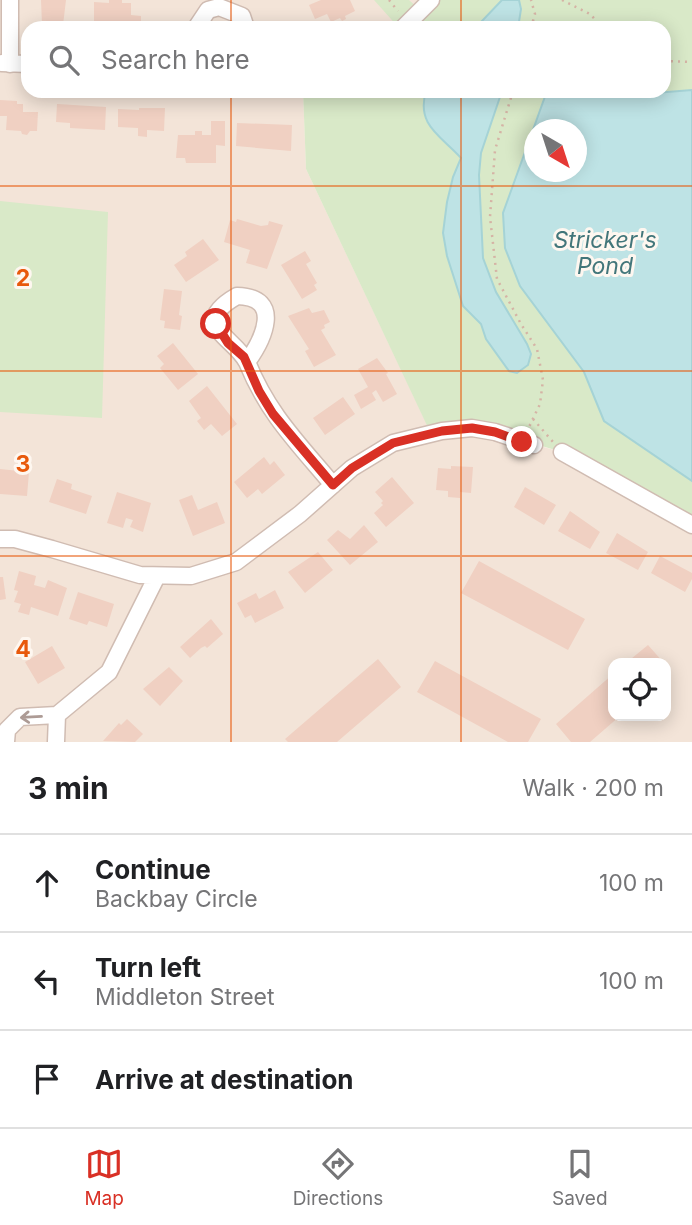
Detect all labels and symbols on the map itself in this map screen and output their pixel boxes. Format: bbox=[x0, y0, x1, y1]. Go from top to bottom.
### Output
north arrow bbox=[524, 119, 587, 182]
water label: Stricker's Pond bbox=[553, 226, 657, 280]
text: 2 bbox=[16, 264, 30, 292]
route start bbox=[200, 308, 231, 339]
route end bbox=[506, 426, 537, 457]
text: 3 bbox=[16, 450, 30, 478]
text: 4 bbox=[15, 635, 31, 663]
one-way arrow bbox=[20, 711, 43, 724]

